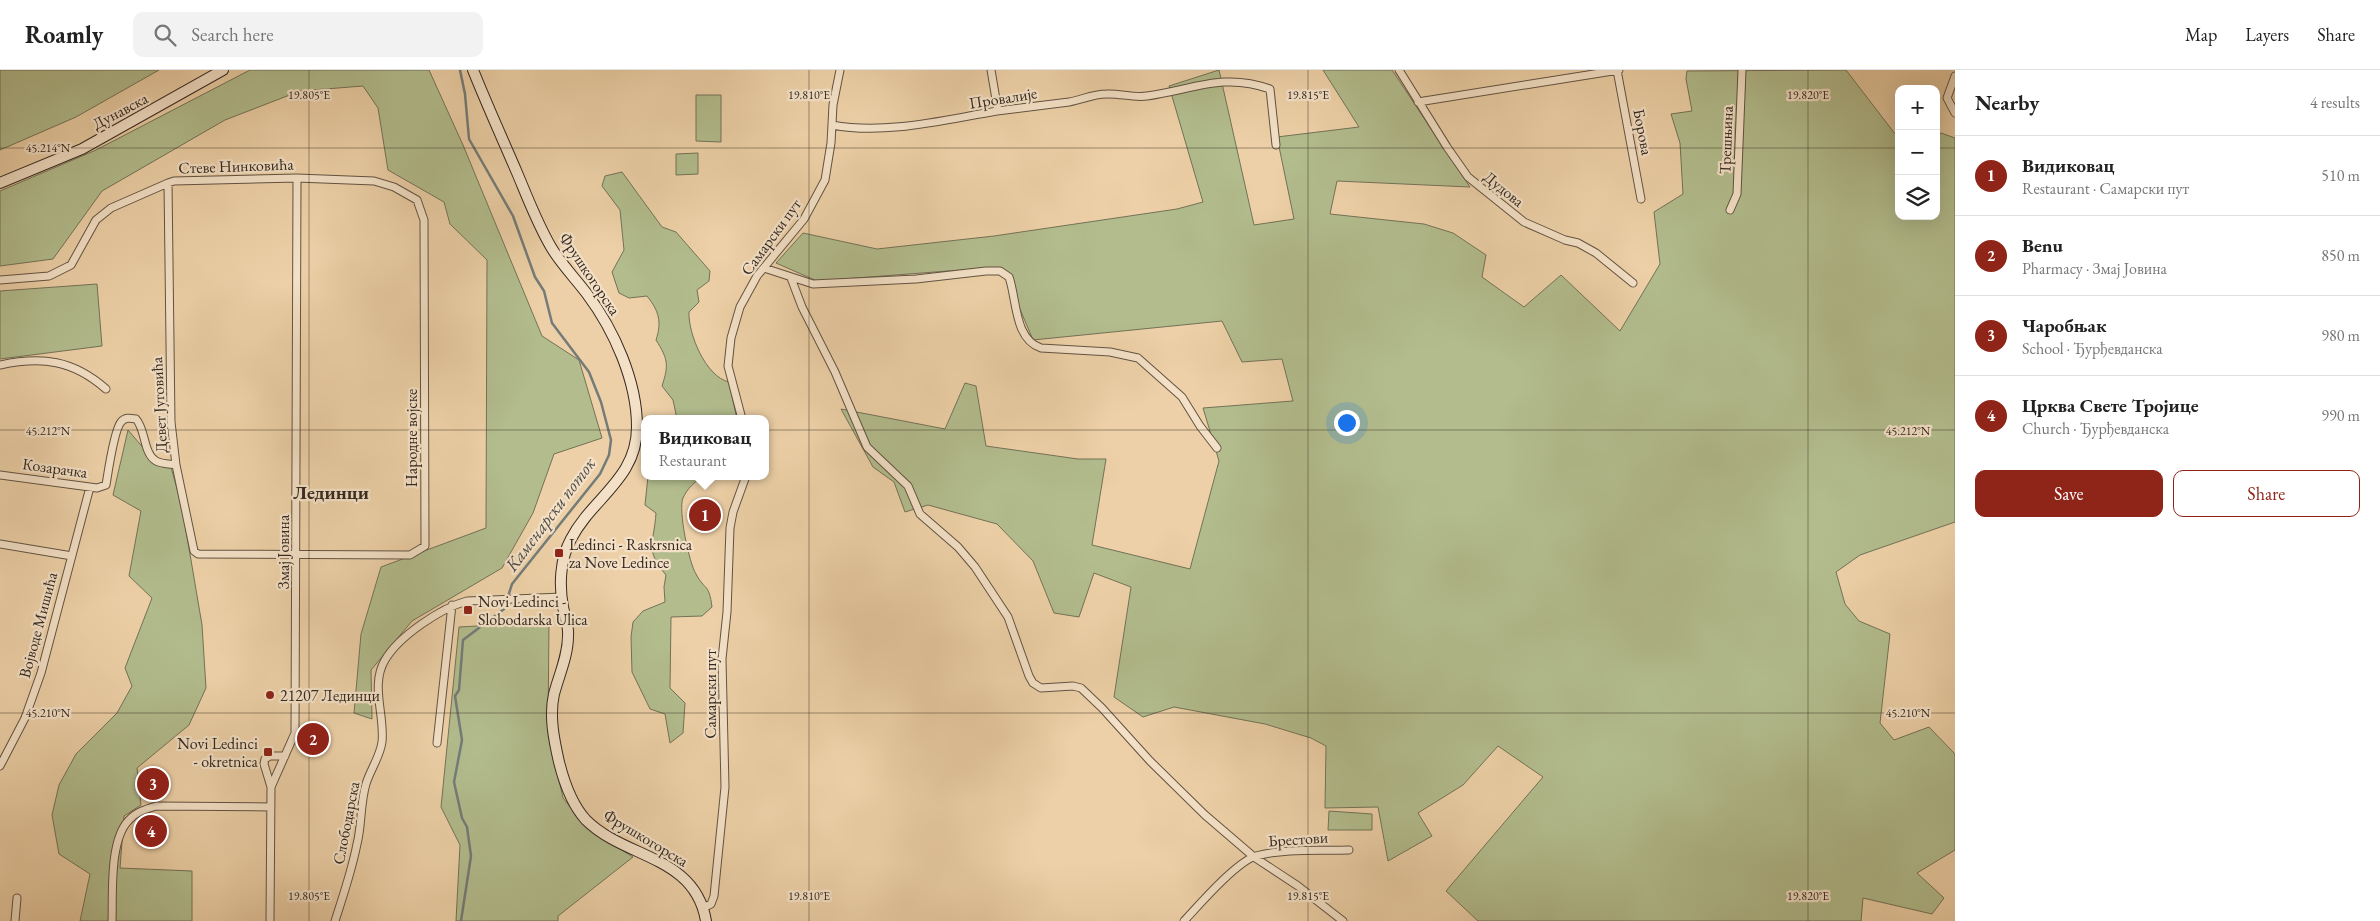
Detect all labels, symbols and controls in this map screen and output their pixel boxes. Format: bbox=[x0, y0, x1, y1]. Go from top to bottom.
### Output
search box bbox=[133, 12, 483, 57]
text: Roamly bbox=[25, 19, 103, 50]
icon: search bbox=[151, 21, 179, 49]
text: Search here bbox=[191, 22, 274, 47]
text: Map bbox=[2185, 23, 2217, 46]
text: Layers bbox=[2245, 23, 2289, 46]
text: Share bbox=[2317, 23, 2355, 46]
street label: Провалије bbox=[967, 82, 1039, 114]
map controls bbox=[1895, 85, 1940, 220]
button: + bbox=[1895, 85, 1940, 130]
street label: Дунавска bbox=[89, 87, 152, 134]
text: 19.805°E bbox=[288, 87, 330, 103]
text: 19.810°E bbox=[788, 87, 830, 103]
text: 19.815°E bbox=[1287, 87, 1329, 103]
text: 19.820°E bbox=[1787, 87, 1829, 103]
text: Nearby bbox=[1975, 89, 2039, 116]
text: 4 results bbox=[2310, 92, 2360, 113]
street label: Трешњина bbox=[1714, 105, 1738, 174]
street label: Борова bbox=[1628, 107, 1658, 158]
button: − bbox=[1895, 130, 1940, 175]
text: 45.214°N bbox=[26, 140, 71, 156]
street label: Стеве Нинковића bbox=[178, 153, 295, 179]
text: Видиковац bbox=[2022, 153, 2115, 178]
text: 1 bbox=[1987, 165, 1995, 186]
text: 510 m bbox=[2321, 165, 2360, 186]
street label: Дудова bbox=[1479, 166, 1529, 212]
button: layers bbox=[1895, 175, 1940, 220]
text: Restaurant · Самарски пут bbox=[2022, 178, 2189, 199]
street label: Самарски пут bbox=[736, 194, 806, 279]
street label: Фрушкогорска bbox=[555, 229, 626, 320]
text: Benu bbox=[2022, 233, 2063, 258]
text: 2 bbox=[1987, 245, 1995, 266]
text: 850 m bbox=[2321, 245, 2360, 266]
text: Pharmacy · Змај Јовина bbox=[2022, 258, 2167, 279]
text: Чаробњак bbox=[2022, 313, 2106, 338]
text: 3 bbox=[1987, 325, 1995, 346]
text: 980 m bbox=[2321, 325, 2360, 346]
text: School · Ђурђевданска bbox=[2022, 338, 2163, 359]
street label: Девет Југовића bbox=[146, 356, 172, 454]
street label: Народне војске bbox=[401, 389, 422, 487]
text: Црква Свете Тројице bbox=[2022, 393, 2199, 418]
text: 4 bbox=[1987, 405, 1995, 426]
text: 990 m bbox=[2321, 405, 2360, 426]
your location bbox=[1334, 410, 1360, 436]
popup bbox=[641, 415, 769, 480]
text: Church · Ђурђевданска bbox=[2022, 418, 2169, 439]
text: 45.212°N bbox=[26, 423, 71, 439]
text: 45.212°N bbox=[1886, 423, 1931, 439]
text: Видиковац bbox=[659, 425, 751, 450]
text: Restaurant bbox=[659, 450, 727, 471]
water label: Каменарски поток bbox=[499, 452, 602, 577]
street label: Козарачка bbox=[21, 453, 89, 483]
button: Save bbox=[1975, 470, 2163, 517]
button: Share bbox=[2173, 470, 2360, 517]
district label: Лединци bbox=[293, 480, 369, 505]
pin: 1 bbox=[689, 496, 721, 534]
street label: Змај Јовина bbox=[273, 514, 294, 589]
place label: Ledinci - Raskrsnica za Nove Ledince bbox=[569, 534, 693, 573]
marker: Ledinci - Raskrsnica za Nove Ledince bbox=[553, 547, 565, 559]
street label: Војводе Мишића bbox=[14, 569, 62, 680]
place label: Novi Ledinci - Slobodarska Ulica bbox=[478, 591, 588, 630]
marker: Novi Ledinci - Slobodarska Ulica bbox=[462, 604, 474, 616]
street label: Самарски пут bbox=[700, 649, 721, 739]
place label: 21207 Лединци bbox=[280, 685, 381, 706]
marker: 21207 Лединци bbox=[264, 689, 276, 701]
text: 45.210°N bbox=[26, 705, 71, 721]
text: 45.210°N bbox=[1886, 705, 1931, 721]
pin: 2 bbox=[297, 720, 329, 758]
place label: Novi Ledinci - okretnica bbox=[177, 733, 259, 772]
marker: Novi Ledinci - okretnica bbox=[262, 746, 274, 758]
pin: 3 bbox=[137, 765, 169, 803]
street label: Слободарска bbox=[328, 779, 364, 866]
street label: Фрушкогорска bbox=[600, 804, 693, 872]
pin: 4 bbox=[135, 812, 167, 850]
street label: Брестови bbox=[1267, 826, 1329, 852]
text: 19.805°E bbox=[288, 888, 330, 904]
text: 19.810°E bbox=[788, 888, 830, 904]
text: 19.815°E bbox=[1287, 888, 1329, 904]
text: 19.820°E bbox=[1787, 888, 1829, 904]

